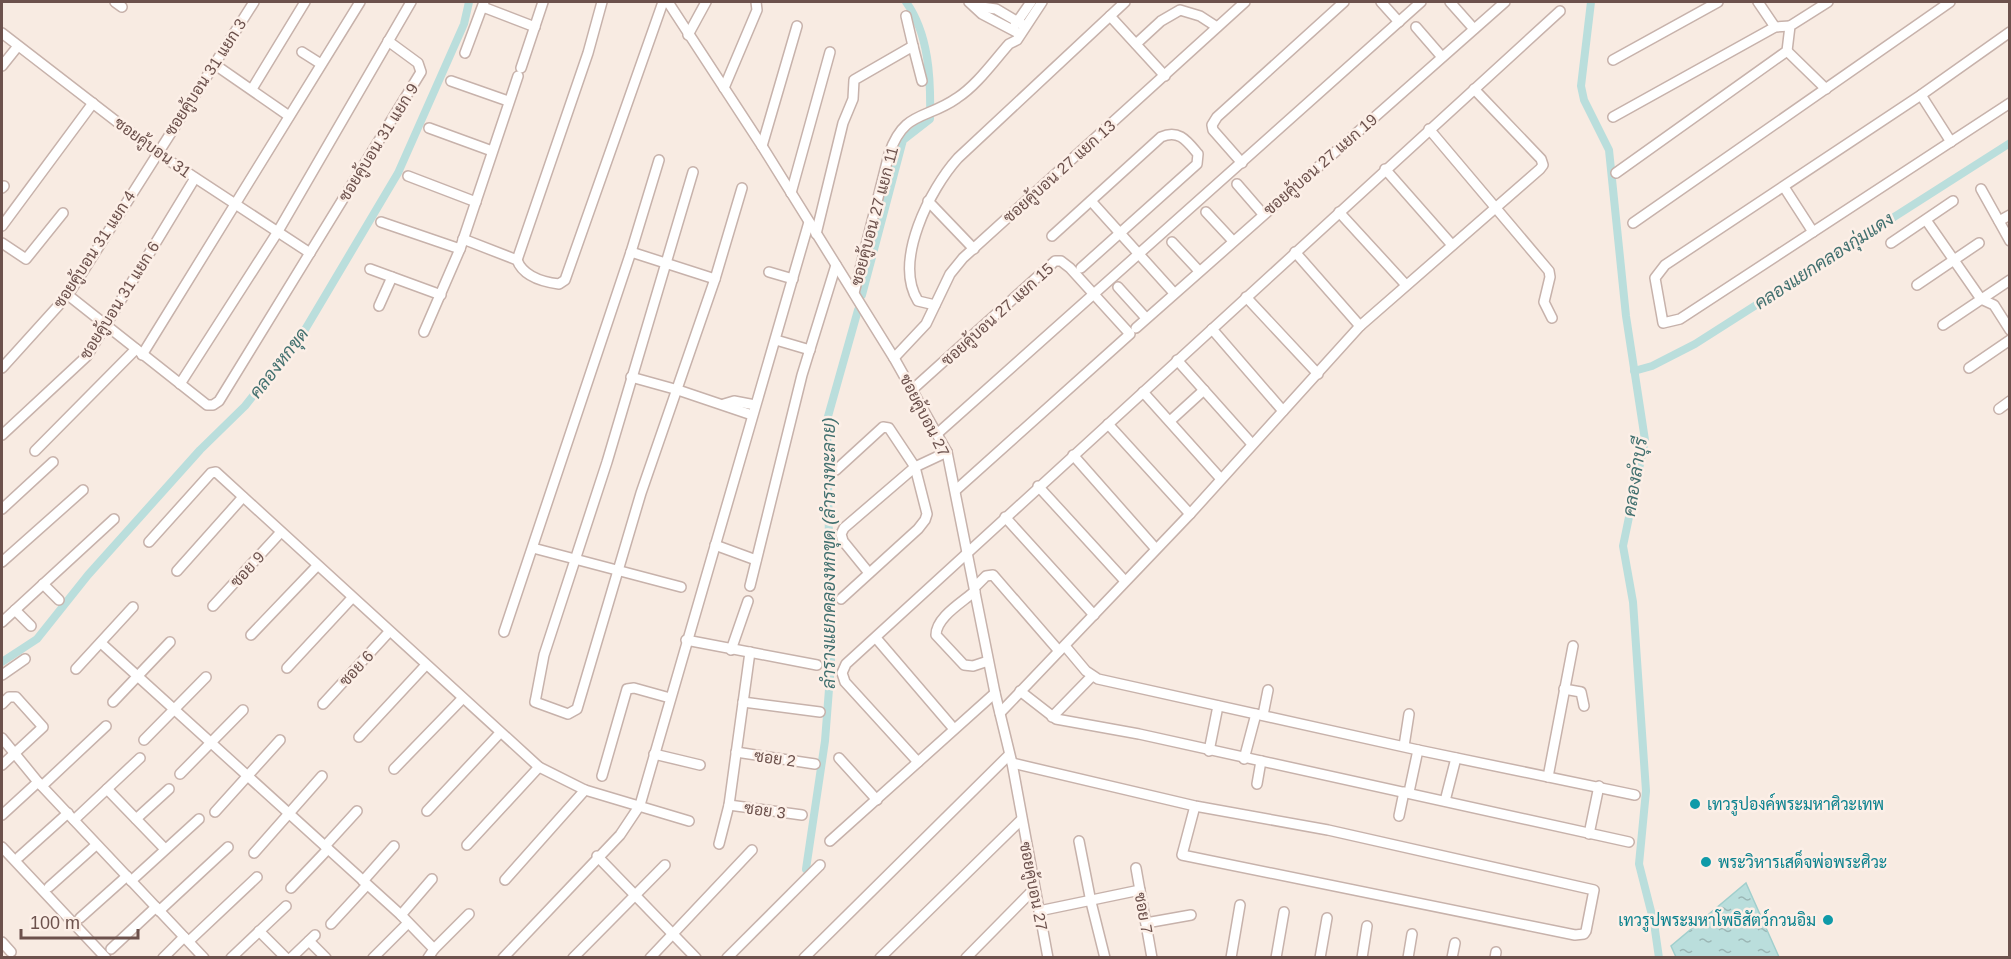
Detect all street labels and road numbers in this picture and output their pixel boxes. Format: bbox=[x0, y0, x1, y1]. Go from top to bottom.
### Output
street label: ซอยคู้บอน 31 แยก 3 bbox=[160, 15, 252, 140]
street label: ซอยคู้บอน 31 แยก 9 bbox=[334, 79, 424, 206]
street label: ซอยคู้บอน 27 แยก 19 bbox=[1259, 109, 1382, 220]
street label: ซอยคู้บอน 31 bbox=[109, 112, 195, 183]
street label: ซอยคู้บอน 27 แยก 13 bbox=[999, 115, 1121, 228]
street label: ซอยคู้บอน 27 แยก 11 bbox=[846, 144, 904, 288]
street label: ซอยคู้บอน 31 แยก 4 bbox=[49, 187, 141, 312]
street label: ซอยคู้บอน 31 แยก 6 bbox=[75, 237, 165, 364]
street label: ซอยคู้บอน 27 แยก 15 bbox=[937, 258, 1059, 371]
street label: ซอยคู้บอน 27 bbox=[894, 370, 954, 461]
street label: ซอย 9 bbox=[227, 548, 268, 590]
street label: ซอย 6 bbox=[336, 647, 377, 689]
street label: ซอย 2 bbox=[753, 747, 797, 770]
street label: ซอย 3 bbox=[743, 799, 787, 822]
street label: ซอยคู้บอน 27 bbox=[1014, 840, 1052, 933]
street label: ซอย 7 bbox=[1132, 891, 1156, 935]

